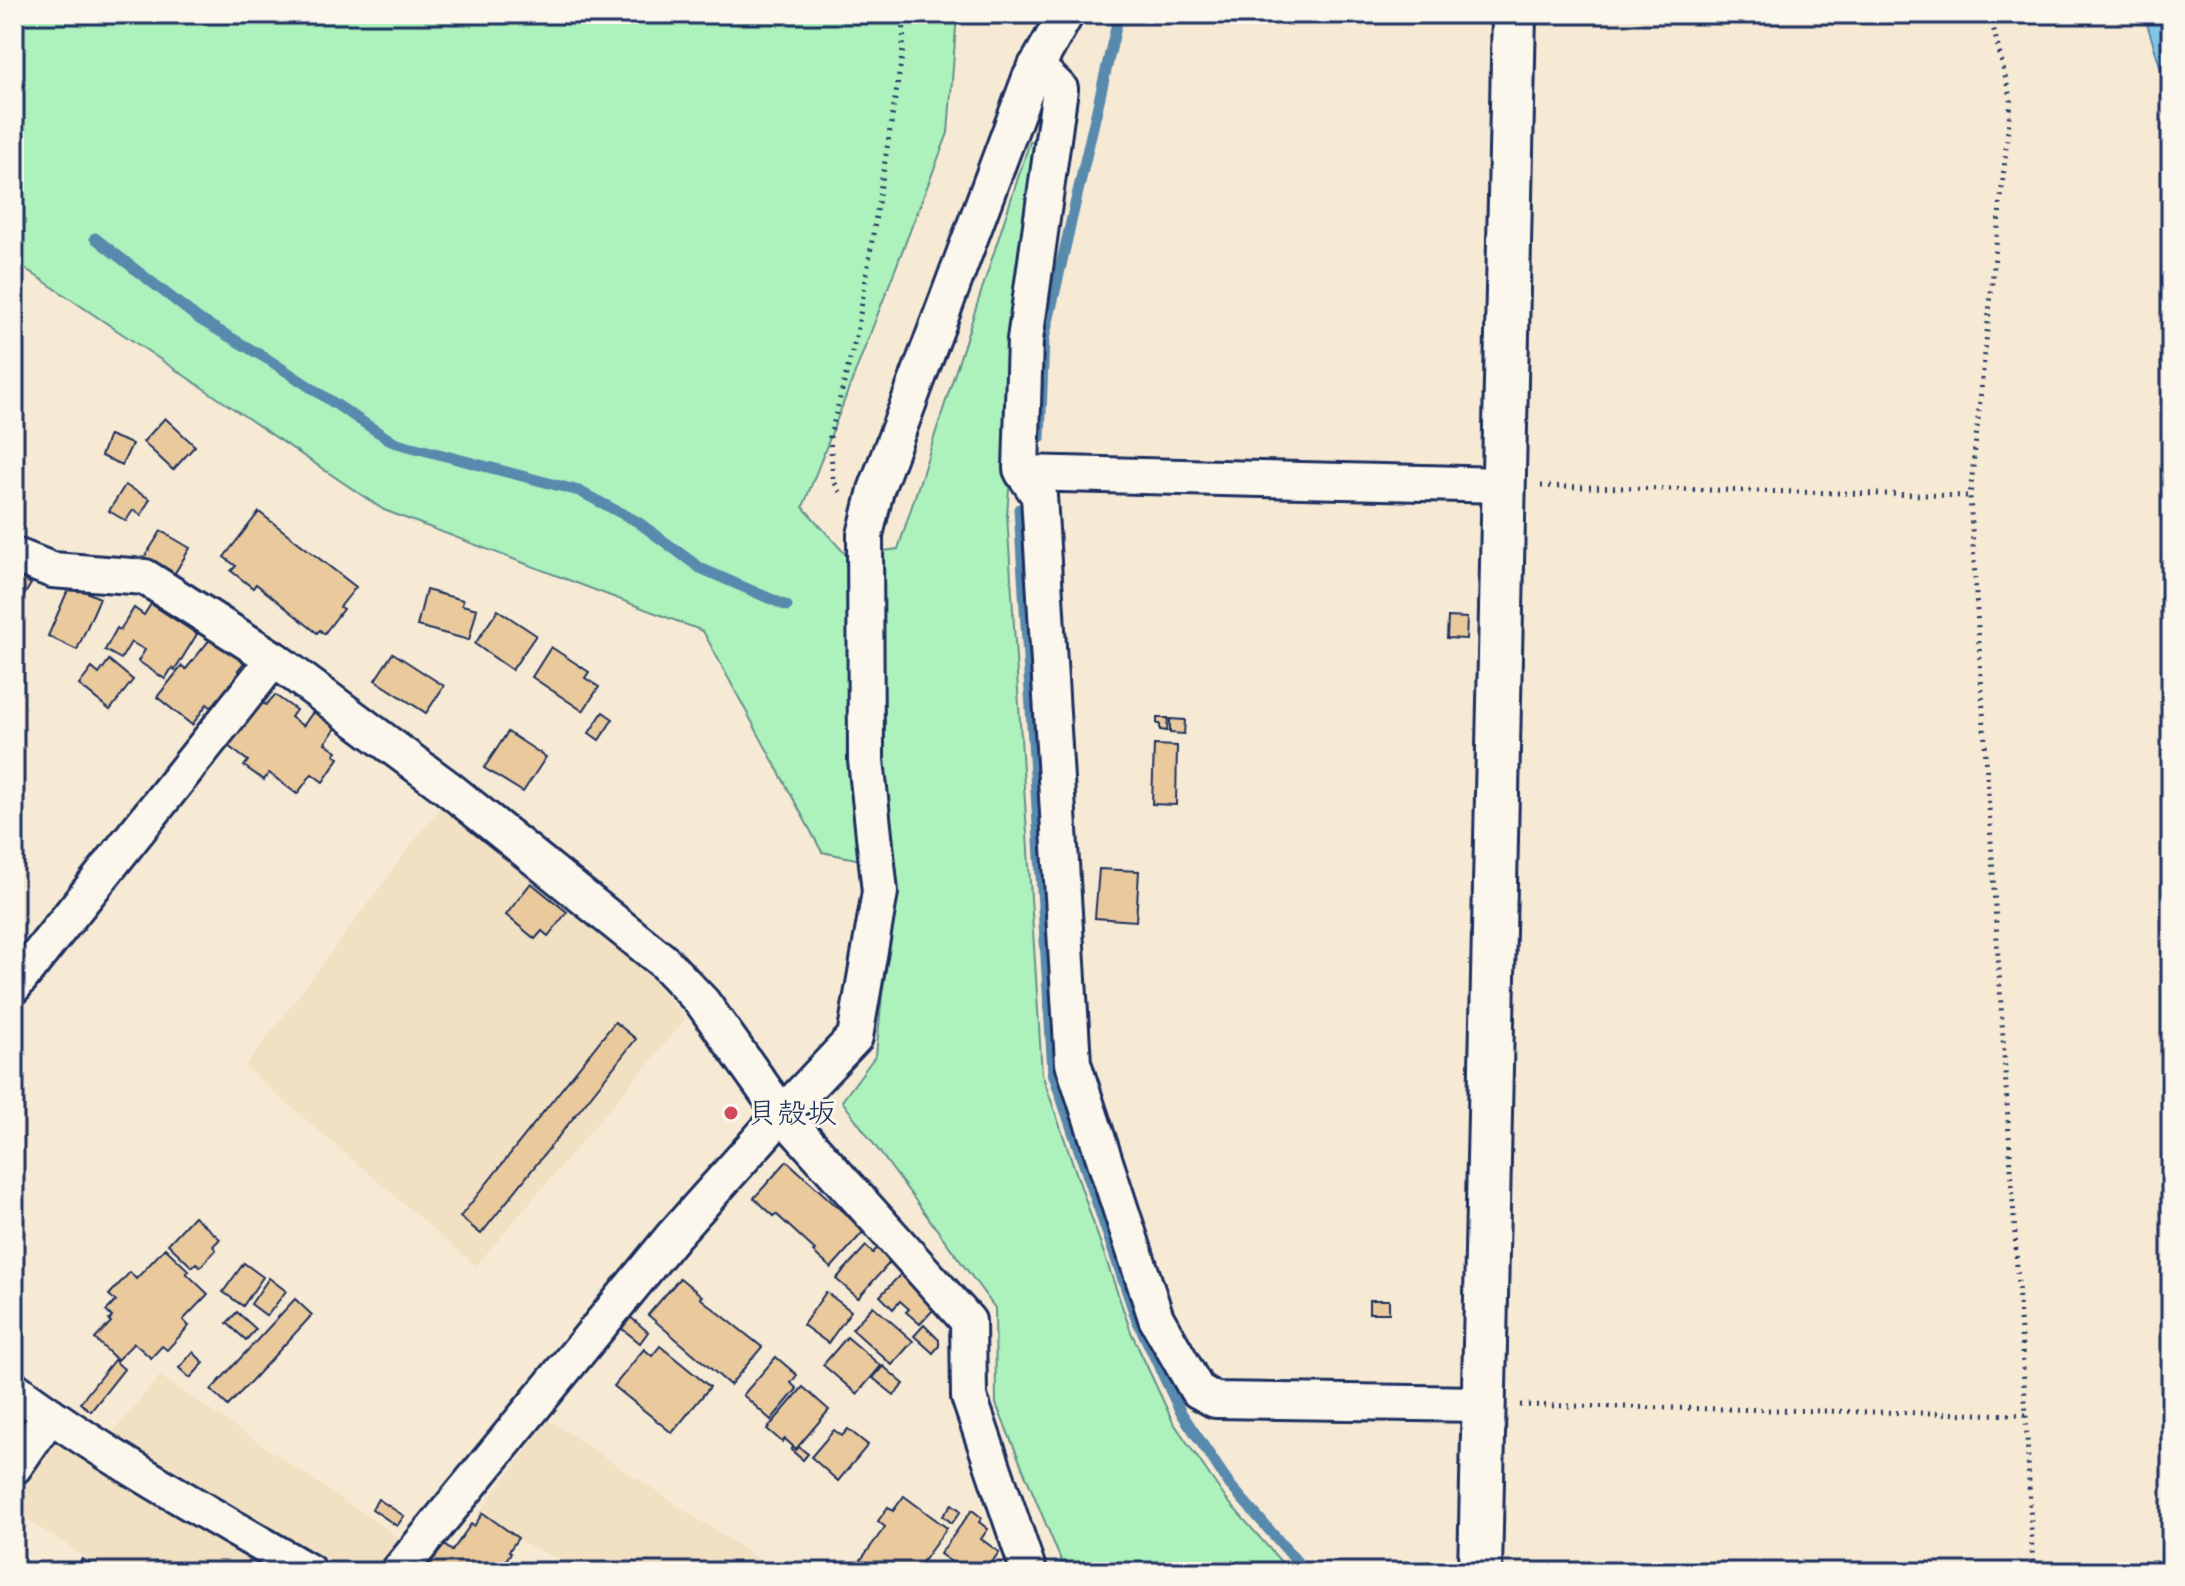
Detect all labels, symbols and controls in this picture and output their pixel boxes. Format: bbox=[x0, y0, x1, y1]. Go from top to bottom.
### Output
place label: 貝殻坂 bbox=[747, 1086, 837, 1140]
marker: 貝殻坂 bbox=[722, 1104, 740, 1122]

